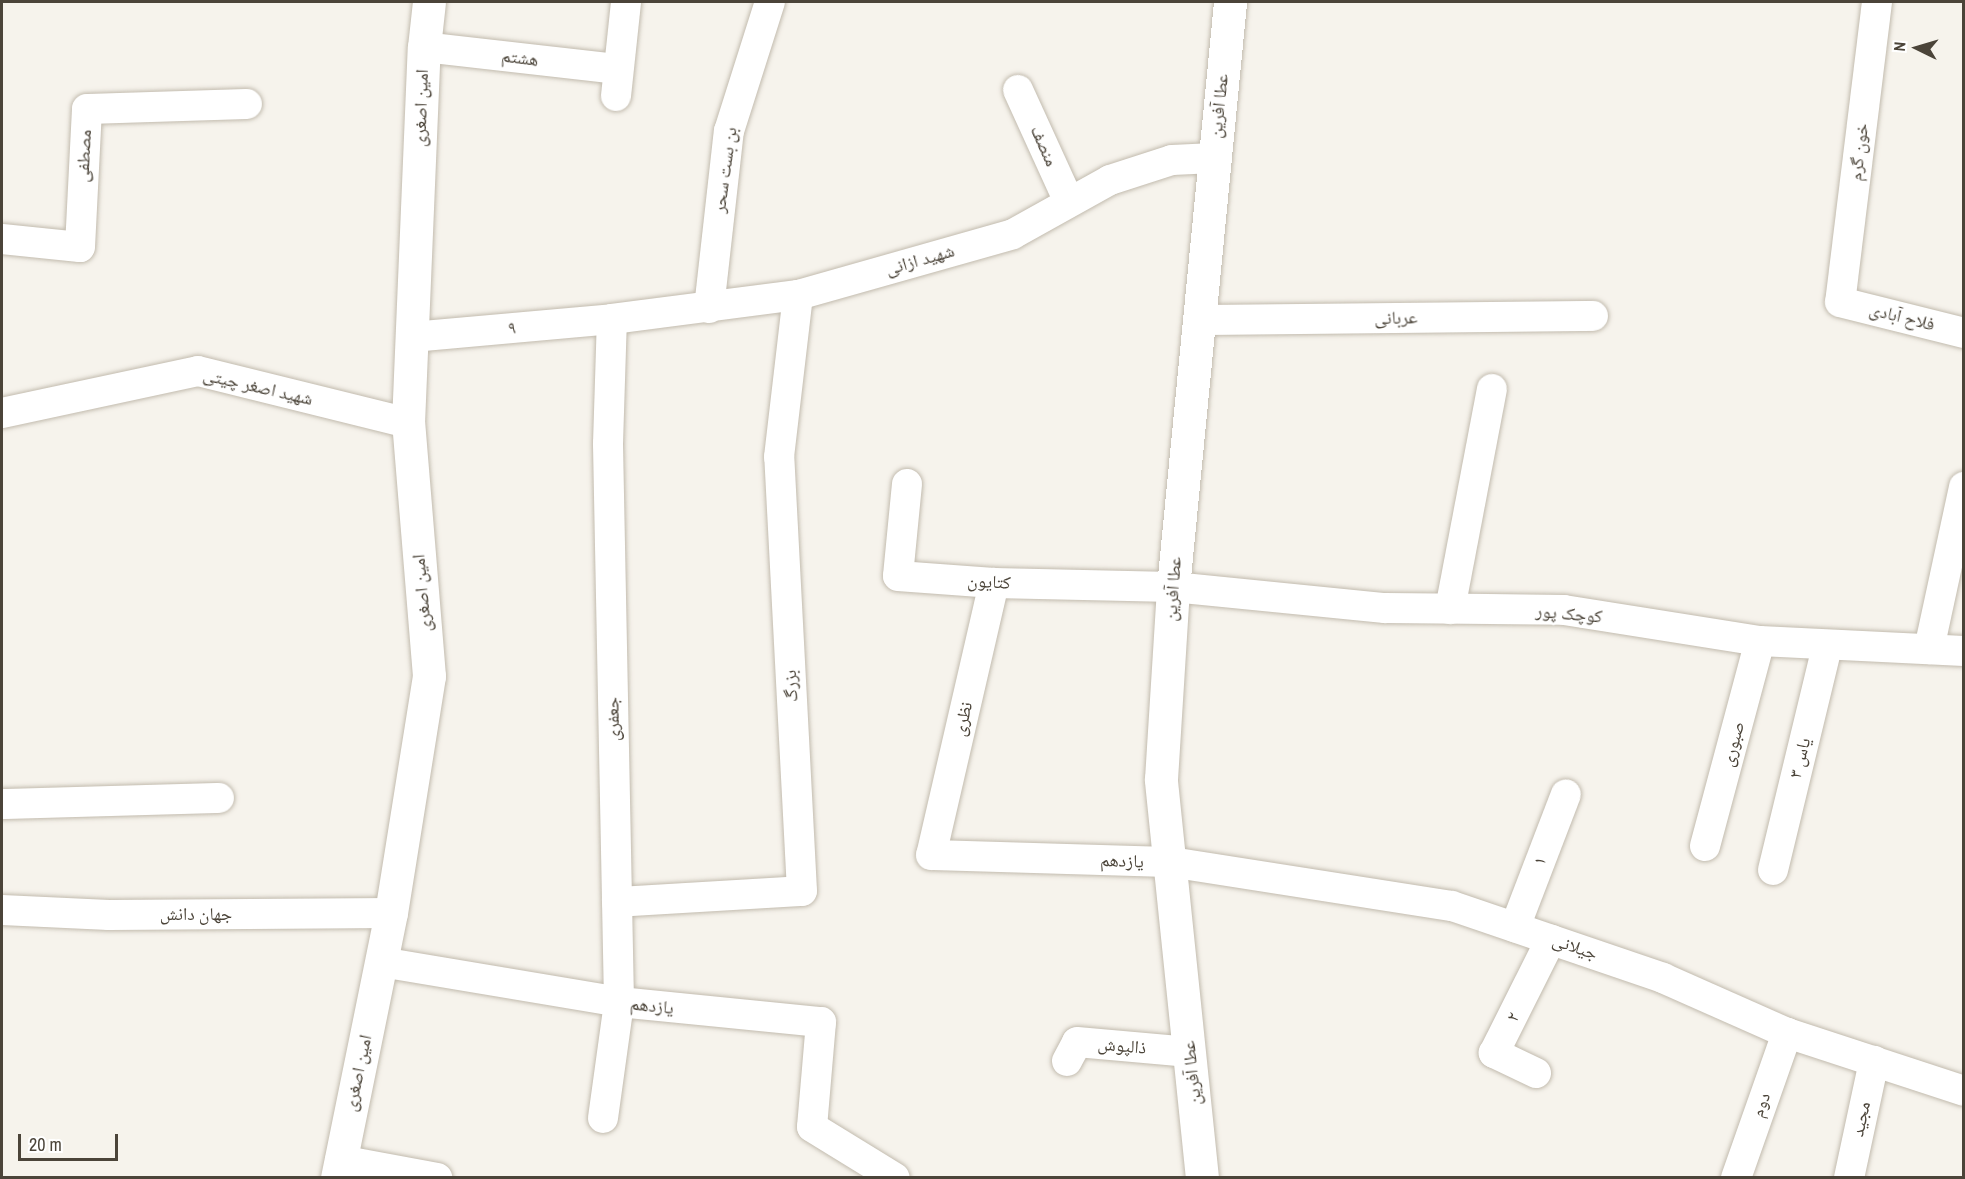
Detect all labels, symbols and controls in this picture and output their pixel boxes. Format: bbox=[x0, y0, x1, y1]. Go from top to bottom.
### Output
north arrow bbox=[1887, 18, 1947, 78]
text: N bbox=[1888, 41, 1910, 52]
street label: هشتم bbox=[500, 45, 540, 71]
street label: امین اصغری bbox=[409, 69, 433, 147]
street label: عطا آفرین bbox=[1205, 73, 1233, 139]
street label: منصف bbox=[1026, 122, 1062, 170]
street label: خون گرم bbox=[1845, 122, 1873, 182]
street label: بن بست سحر bbox=[708, 126, 742, 214]
street label: مصطفی bbox=[72, 129, 96, 183]
street label: شهید ازانی bbox=[883, 240, 957, 280]
street label: فلاح آبادی bbox=[1867, 298, 1937, 336]
street label: عربانی bbox=[1374, 307, 1418, 329]
street label: ۹ bbox=[507, 317, 517, 339]
street label: شهید اصغر چیتی bbox=[201, 364, 315, 410]
street label: امین اصغری bbox=[408, 553, 436, 633]
street label: عطا آفرین bbox=[1160, 556, 1186, 622]
street label: کتایون bbox=[967, 570, 1011, 594]
street label: کوچک پور bbox=[1535, 600, 1603, 628]
street label: بزرگ bbox=[779, 669, 803, 703]
street label: جعفری bbox=[602, 697, 624, 741]
street label: نظری bbox=[949, 700, 977, 738]
street label: صبوری bbox=[1717, 719, 1749, 769]
street label: یاس ۳ bbox=[1785, 735, 1815, 781]
street label: یازدهم bbox=[1100, 849, 1144, 873]
street label: ۱ bbox=[1528, 853, 1552, 869]
street label: جهان دانش bbox=[160, 903, 232, 925]
street label: جیلانی bbox=[1550, 929, 1600, 965]
street label: یازدهم bbox=[629, 993, 675, 1019]
street label: ۲ bbox=[1502, 1008, 1524, 1026]
street label: امین اصغری bbox=[339, 1033, 377, 1113]
street label: ذالپوش bbox=[1097, 1033, 1147, 1059]
street label: عطا آفرین bbox=[1178, 1040, 1206, 1106]
street label: دوم bbox=[1747, 1090, 1775, 1120]
street label: مجید bbox=[1847, 1100, 1875, 1138]
scale bar bbox=[21, 1122, 122, 1160]
text: 20 m bbox=[29, 1132, 62, 1157]

